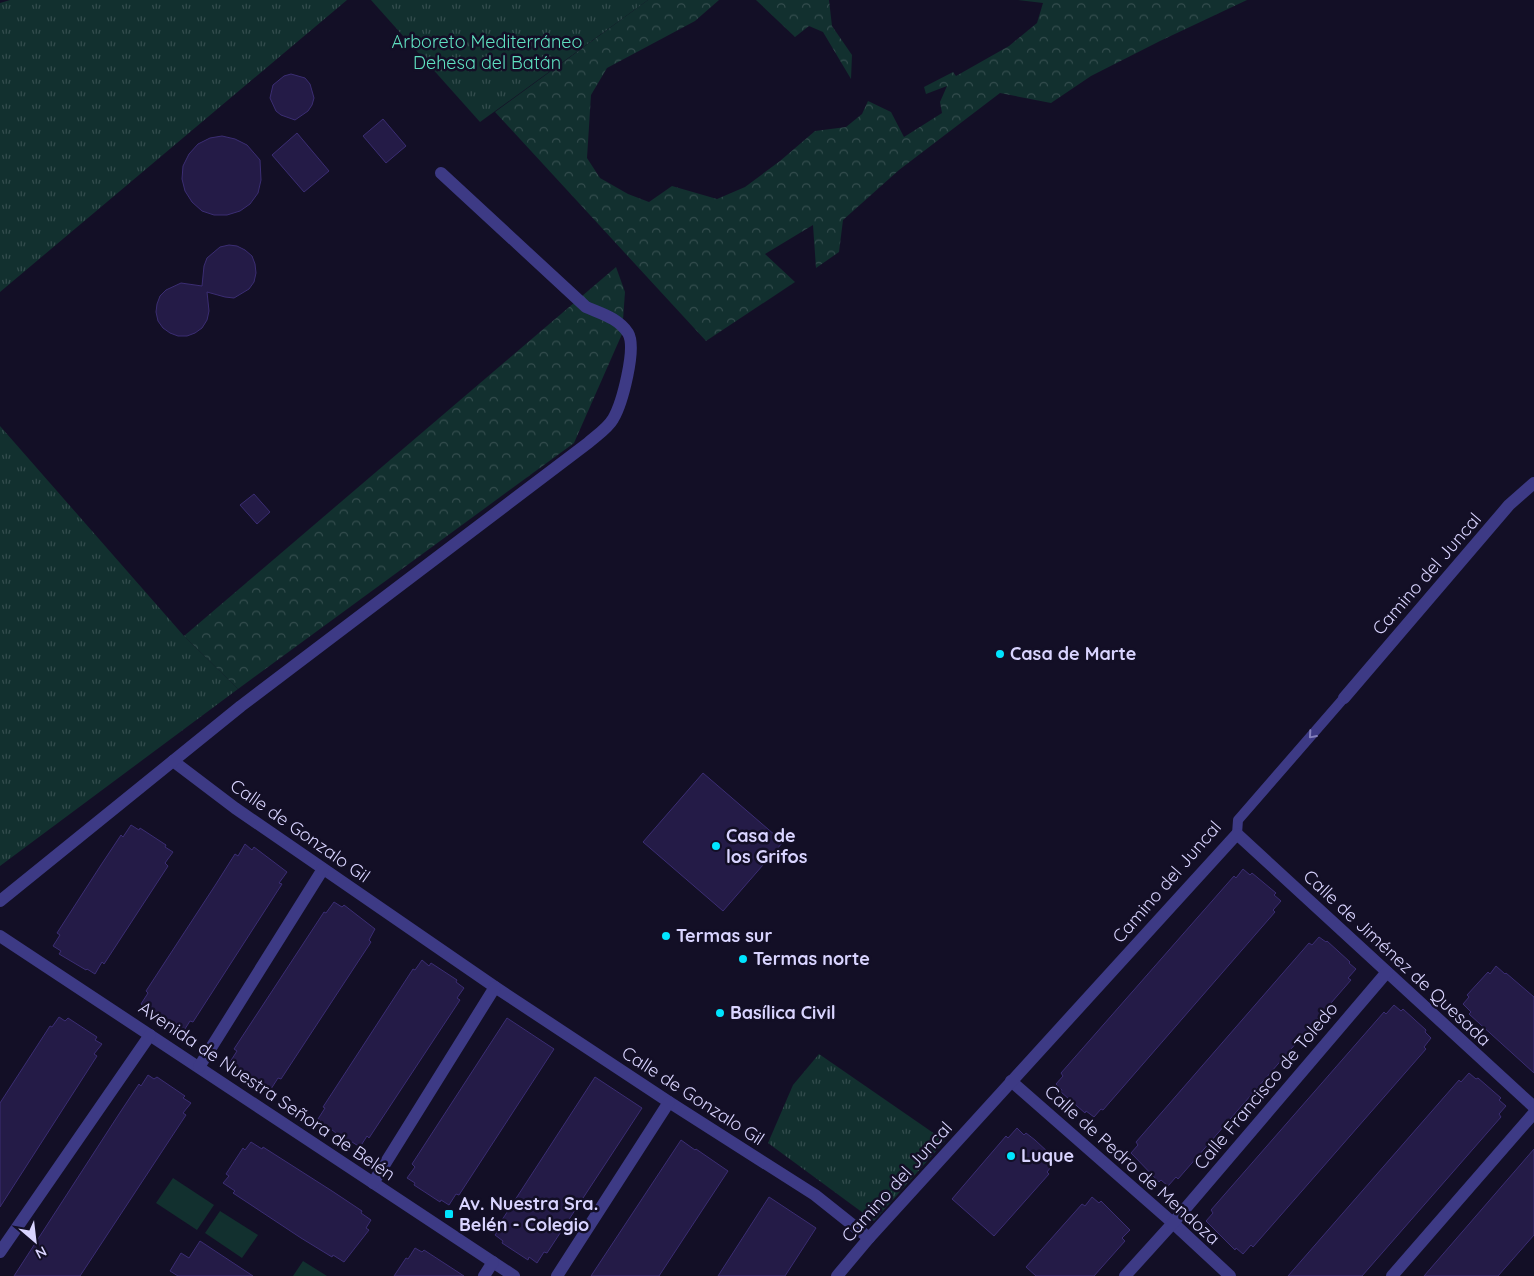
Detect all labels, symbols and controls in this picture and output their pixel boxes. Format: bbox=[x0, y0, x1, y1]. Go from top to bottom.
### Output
park label: Arboreto Mediterráneo Dehesa del Batán bbox=[392, 30, 582, 74]
street label: Camino del Juncal bbox=[1367, 508, 1486, 640]
place label: Casa de Marte bbox=[1010, 642, 1136, 665]
marker: Casa de Marte bbox=[994, 648, 1006, 660]
one-way arrow bbox=[1309, 729, 1318, 738]
street label: Calle de Gonzalo Gil bbox=[226, 774, 375, 887]
street label: Camino del Juncal bbox=[1107, 816, 1226, 948]
place label: Casa de los Grifos bbox=[726, 824, 808, 868]
marker: Casa de los Grifos bbox=[710, 840, 722, 852]
street label: Calle de Jiménez de Quesada bbox=[1299, 865, 1496, 1051]
place label: Termas sur bbox=[676, 924, 772, 947]
marker: Termas sur bbox=[660, 930, 672, 942]
place label: Termas norte bbox=[753, 947, 870, 970]
marker: Termas norte bbox=[737, 953, 749, 965]
street label: Avenida de Nuestra Señora de Belén bbox=[134, 996, 400, 1185]
street label: Calle Francisco de Toledo bbox=[1189, 997, 1343, 1174]
place label: Basílica Civil bbox=[730, 1001, 836, 1024]
marker: Basílica Civil bbox=[714, 1007, 726, 1019]
street label: Calle de Gonzalo Gil bbox=[618, 1041, 769, 1150]
street label: Calle de Pedro de Mendoza bbox=[1040, 1080, 1225, 1250]
street label: Camino del Juncal bbox=[836, 1117, 957, 1247]
place label: Luque bbox=[1021, 1144, 1074, 1167]
marker: Luque bbox=[1005, 1150, 1017, 1162]
place label: Av. Nuestra Sra. Belén - Colegio bbox=[459, 1192, 598, 1236]
marker: Av. Nuestra Sra. Belén - Colegio bbox=[443, 1208, 455, 1220]
north arrow bbox=[10, 1216, 60, 1266]
text: N bbox=[32, 1242, 50, 1263]

